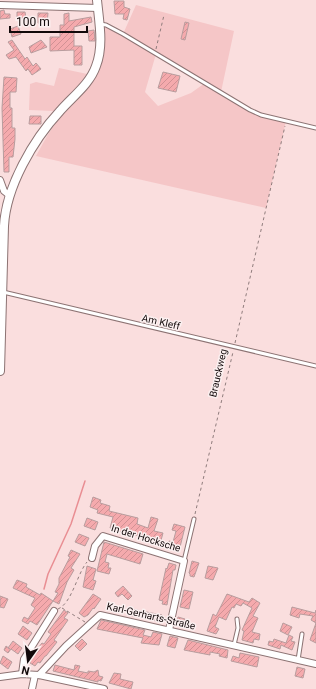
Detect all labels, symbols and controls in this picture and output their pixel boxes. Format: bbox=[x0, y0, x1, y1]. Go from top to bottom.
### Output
scale bar bbox=[10, 8, 87, 34]
text: 100 m bbox=[16, 15, 50, 29]
street label: Am Kleff bbox=[141, 312, 182, 332]
street label: Brauckweg bbox=[207, 348, 229, 398]
street label: In der Hocksche bbox=[110, 522, 182, 554]
street label: Karl-Gerharts-Straße bbox=[106, 600, 196, 632]
north arrow bbox=[8, 641, 48, 681]
text: N bbox=[20, 663, 31, 677]

